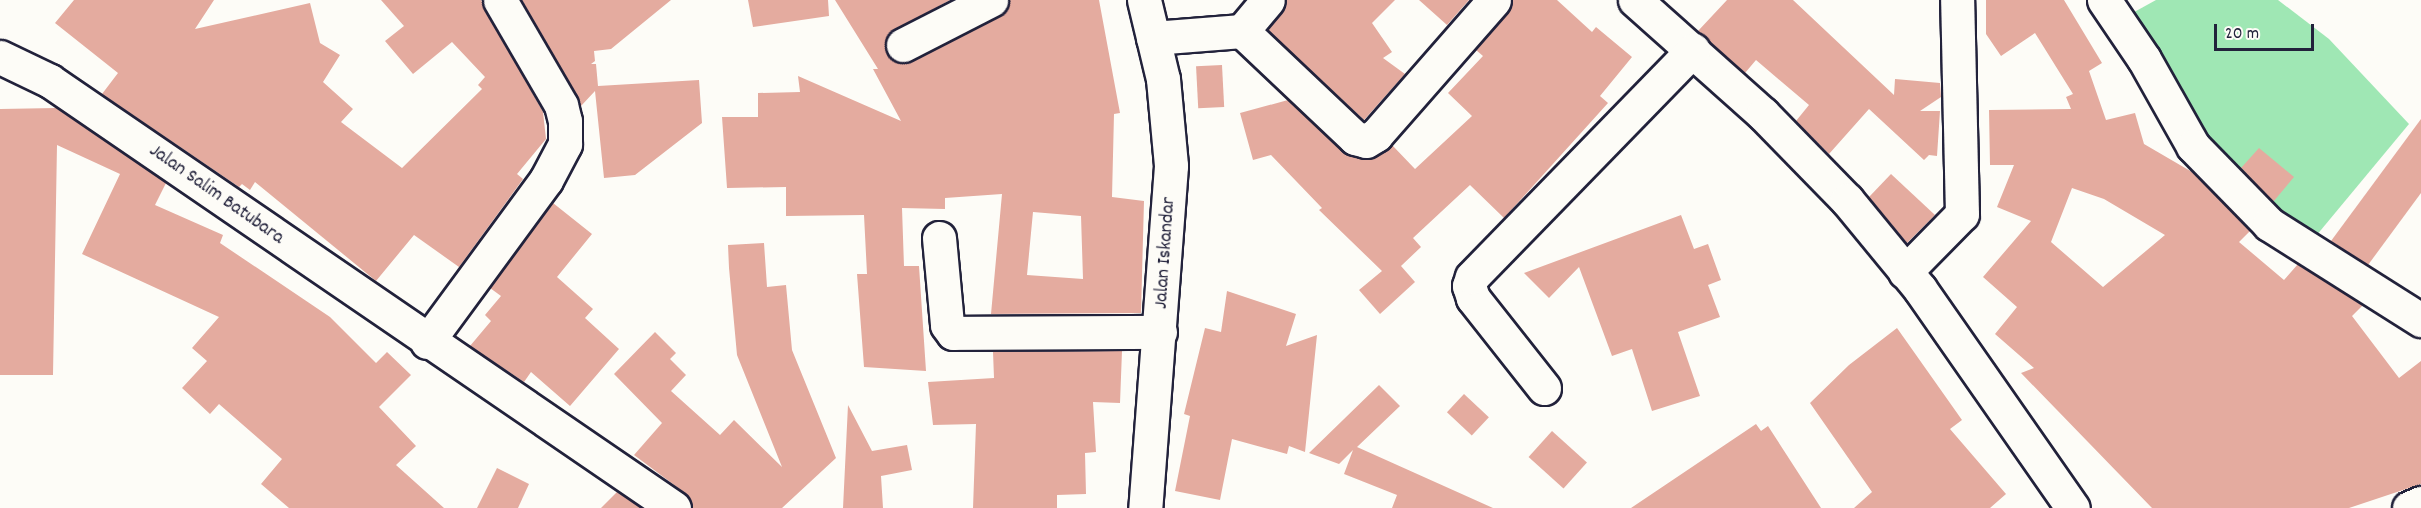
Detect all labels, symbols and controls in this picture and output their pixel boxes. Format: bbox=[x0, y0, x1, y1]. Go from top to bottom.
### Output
scale bar bbox=[2217, 12, 2318, 50]
text: 20 m bbox=[2225, 22, 2259, 47]
street label: Jalan Salim Batubara bbox=[144, 139, 288, 251]
street label: Jalan Iskandar bbox=[1150, 196, 1182, 310]

